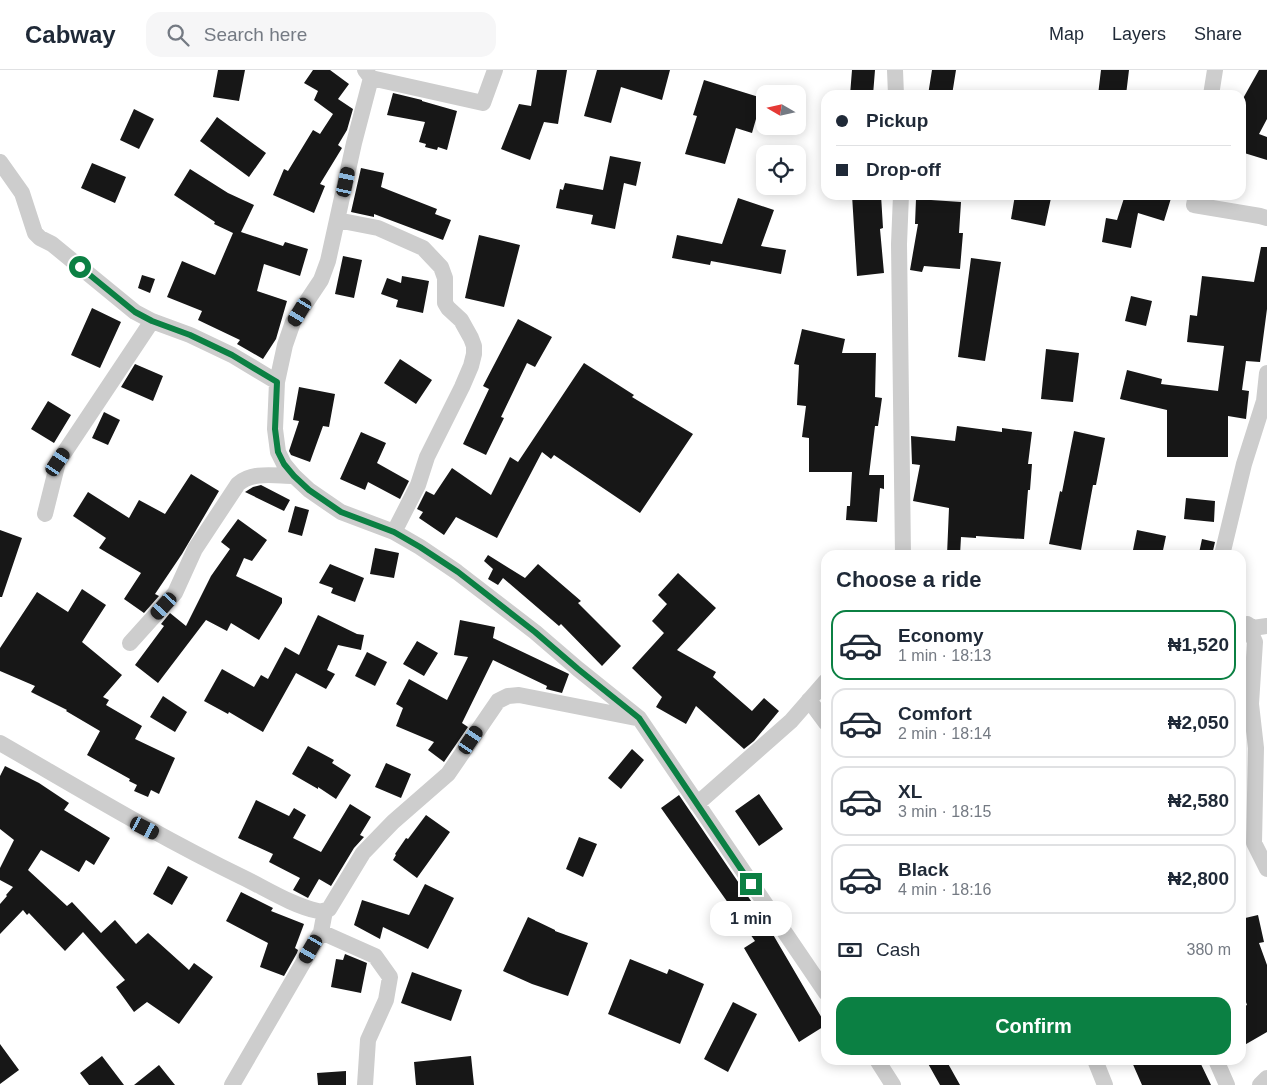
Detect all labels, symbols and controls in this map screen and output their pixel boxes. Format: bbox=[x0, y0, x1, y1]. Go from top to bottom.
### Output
search box bbox=[146, 12, 496, 57]
text: Cabway bbox=[25, 21, 116, 48]
icon: search bbox=[164, 21, 192, 49]
text: Search here bbox=[204, 24, 307, 45]
text: Map bbox=[1049, 24, 1084, 44]
text: Layers bbox=[1112, 24, 1166, 44]
text: Share bbox=[1194, 24, 1242, 44]
north arrow bbox=[756, 85, 806, 135]
map controls bbox=[756, 85, 806, 195]
text: Pickup bbox=[866, 110, 928, 131]
button: locate bbox=[756, 145, 806, 195]
text: Drop-off bbox=[866, 159, 941, 180]
car bbox=[335, 166, 356, 198]
route start bbox=[69, 256, 91, 278]
car bbox=[285, 295, 314, 329]
car bbox=[43, 445, 72, 479]
text: Choose a ride bbox=[836, 567, 981, 592]
car bbox=[148, 590, 179, 622]
icon: car bbox=[838, 623, 883, 668]
text: Economy bbox=[898, 625, 984, 646]
text: ₦1,520 bbox=[1168, 634, 1229, 655]
text: 1 min · 18:13 bbox=[898, 647, 991, 664]
icon: car bbox=[838, 701, 883, 746]
text: Comfort bbox=[898, 703, 972, 724]
text: ₦2,050 bbox=[1168, 712, 1229, 733]
car bbox=[456, 723, 485, 757]
text: 2 min · 18:14 bbox=[898, 725, 991, 742]
icon: car bbox=[838, 779, 883, 824]
text: XL bbox=[898, 781, 922, 802]
text: ₦2,580 bbox=[1168, 790, 1229, 811]
text: 3 min · 18:15 bbox=[898, 803, 991, 820]
car bbox=[128, 815, 161, 841]
icon: car bbox=[838, 857, 883, 902]
text: Black bbox=[898, 859, 949, 880]
text: ₦2,800 bbox=[1168, 868, 1229, 889]
route end bbox=[740, 873, 762, 895]
text: 4 min · 18:16 bbox=[898, 881, 991, 898]
callout: 1 min bbox=[710, 902, 792, 936]
text: 1 min bbox=[730, 910, 772, 927]
car bbox=[297, 932, 324, 966]
icon: cash bbox=[836, 936, 864, 964]
text: Cash bbox=[876, 939, 920, 960]
text: 380 m bbox=[1187, 941, 1231, 958]
button: Confirm bbox=[836, 997, 1231, 1055]

